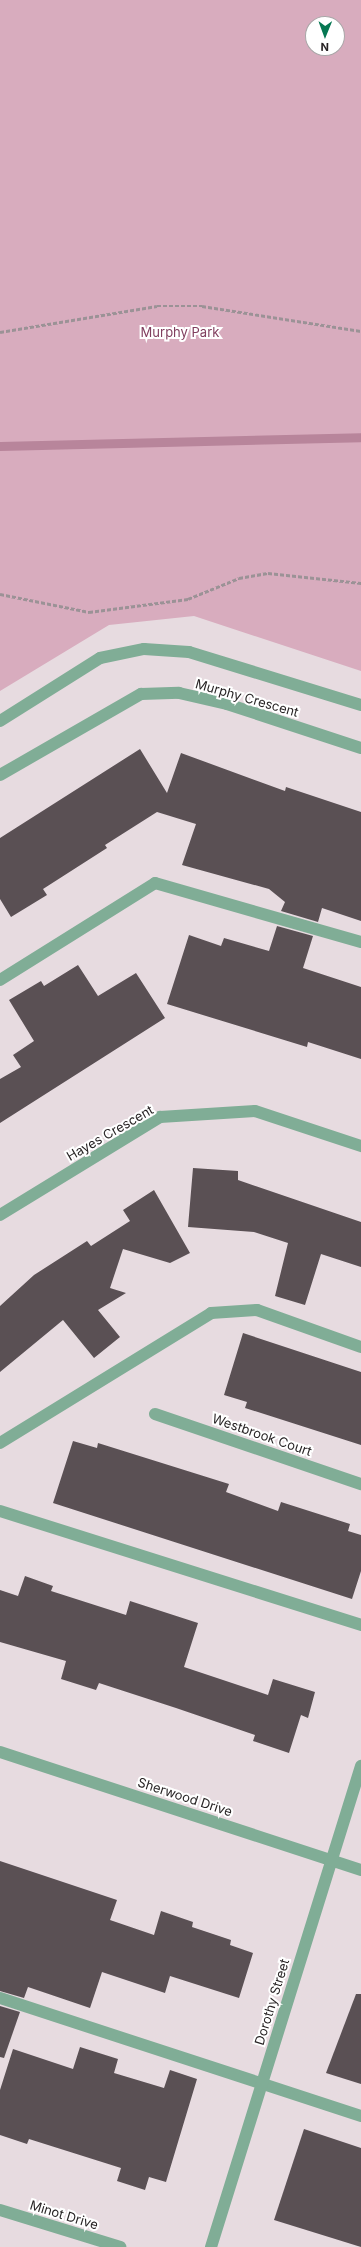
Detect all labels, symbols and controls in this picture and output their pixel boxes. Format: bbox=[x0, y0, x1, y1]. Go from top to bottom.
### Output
north arrow bbox=[305, 16, 345, 56]
text: N bbox=[320, 40, 329, 54]
park label: Murphy Park bbox=[141, 324, 219, 340]
street label: Murphy Crescent bbox=[194, 676, 300, 720]
street label: Hayes Crescent bbox=[64, 1102, 156, 1164]
street label: Westbrook Court bbox=[210, 1411, 314, 1459]
street label: Sherwood Drive bbox=[136, 1774, 234, 1820]
street label: Dorothy Street bbox=[252, 1957, 292, 2047]
street label: Minot Drive bbox=[28, 2197, 100, 2233]

